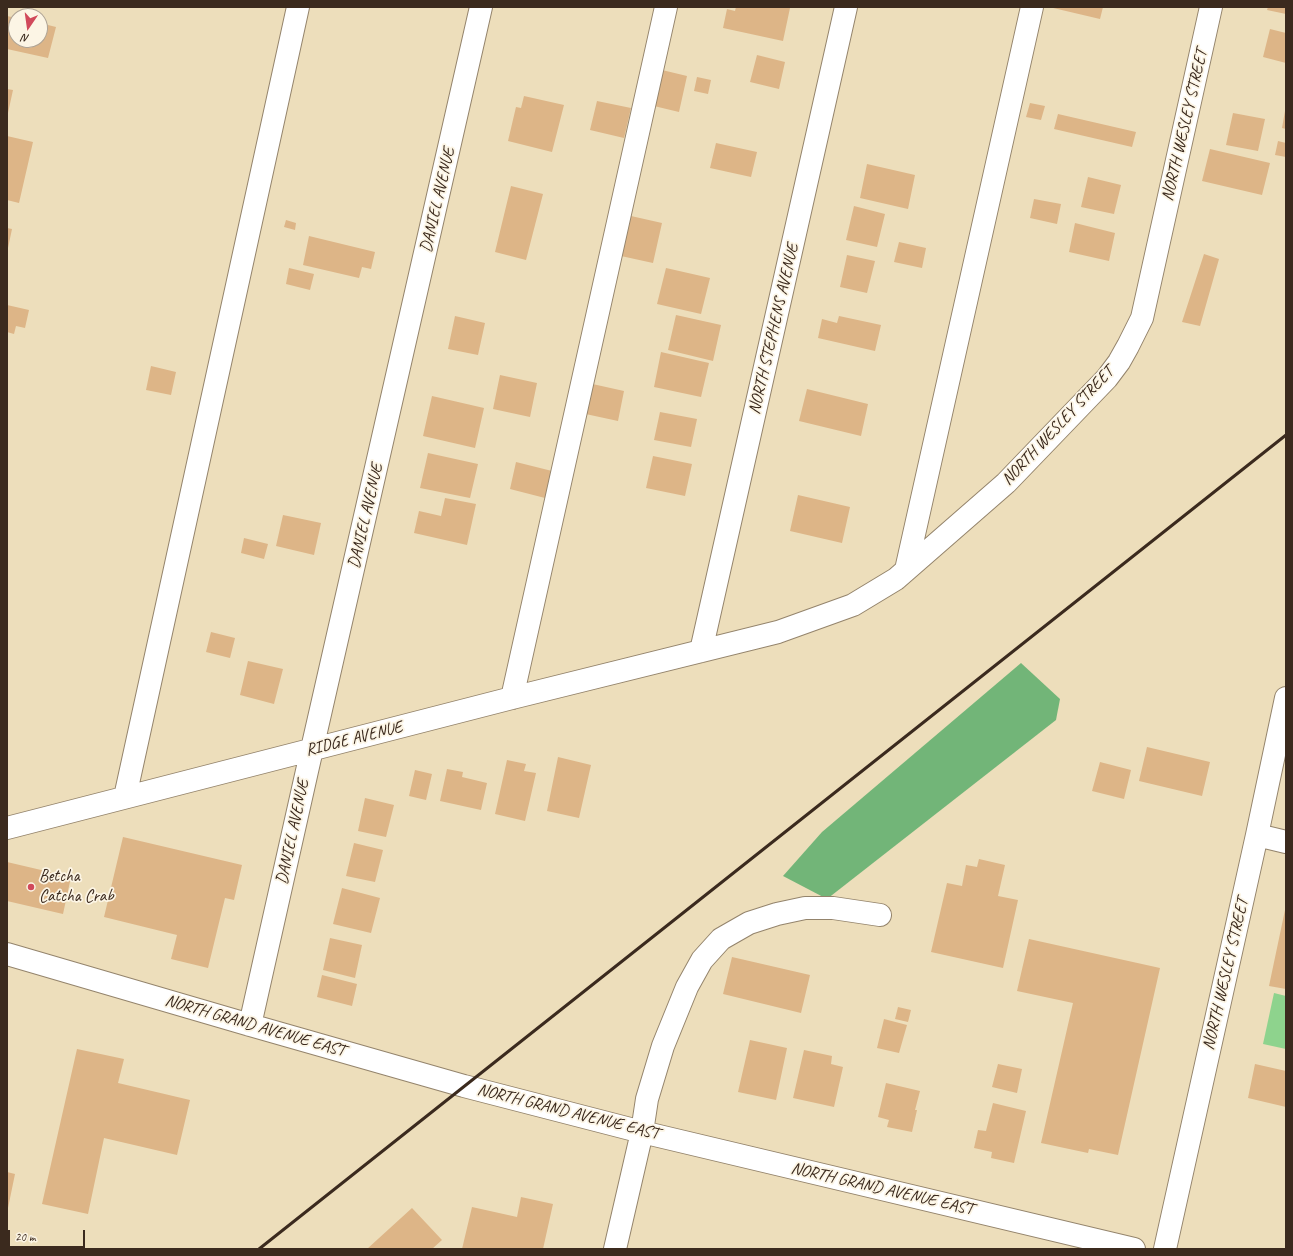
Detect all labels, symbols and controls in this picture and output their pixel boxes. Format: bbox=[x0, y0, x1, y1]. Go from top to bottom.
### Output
north arrow bbox=[8, 8, 48, 48]
text: N bbox=[21, 31, 30, 46]
street label: NORTH WESLEY STREET bbox=[1158, 47, 1212, 203]
street label: DANIEL AVENUE bbox=[416, 146, 460, 254]
street label: NORTH STEPHENS AVENUE bbox=[744, 242, 804, 416]
street label: NORTH WESLEY STREET bbox=[998, 362, 1118, 490]
street label: DANIEL AVENUE bbox=[344, 462, 388, 570]
street label: RIDGE AVENUE bbox=[303, 717, 405, 761]
street label: DANIEL AVENUE bbox=[272, 778, 314, 886]
place label: Betcha Catcha Crab bbox=[39, 867, 114, 907]
marker: Betcha Catcha Crab bbox=[26, 882, 36, 892]
street label: NORTH WESLEY STREET bbox=[1199, 896, 1253, 1052]
street label: NORTH GRAND AVENUE EAST bbox=[163, 991, 347, 1061]
street label: NORTH GRAND AVENUE EAST bbox=[475, 1080, 661, 1144]
street label: NORTH GRAND AVENUE EAST bbox=[789, 1158, 975, 1220]
scale bar bbox=[10, 1222, 87, 1248]
text: 20 m bbox=[15, 1229, 35, 1245]

